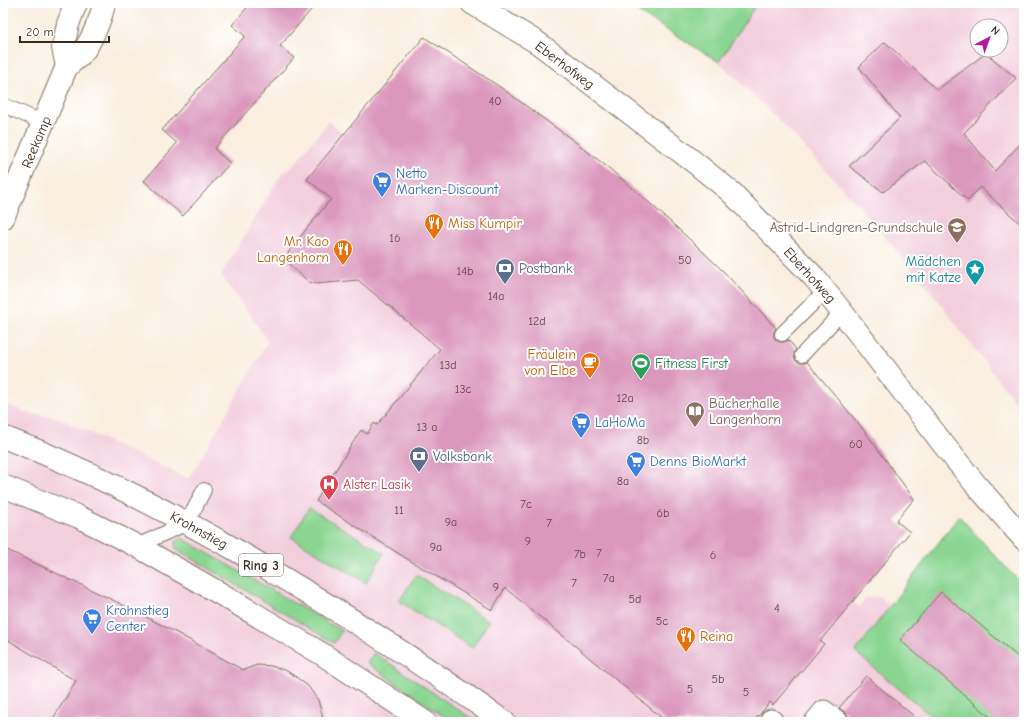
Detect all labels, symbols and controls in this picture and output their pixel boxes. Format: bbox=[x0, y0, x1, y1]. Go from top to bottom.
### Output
scale bar bbox=[20, 18, 109, 44]
north arrow bbox=[969, 18, 1009, 58]
text: N bbox=[988, 24, 1002, 38]
text: 20 m bbox=[26, 25, 54, 39]
street label: Eberhofweg bbox=[532, 38, 598, 93]
house number: 40 bbox=[488, 94, 502, 108]
street label: Reekamp bbox=[18, 114, 55, 171]
place label: Netto Marken-Discount bbox=[396, 165, 499, 198]
supermarket icon: Netto Marken-Discount bbox=[371, 170, 393, 198]
restaurant icon: Miss Kumpir bbox=[423, 212, 445, 240]
place label: Miss Kumpir bbox=[448, 215, 522, 232]
school or university icon: Astrid-Lindgren-Grundschule bbox=[946, 216, 968, 244]
place label: Astrid-Lindgren-Grundschule bbox=[770, 219, 943, 236]
house number: 16 bbox=[389, 231, 401, 245]
place label: Mr. Kao Langenhorn bbox=[257, 233, 329, 266]
restaurant icon: Mr. Kao Langenhorn bbox=[332, 238, 354, 266]
street label: Eberhofweg bbox=[780, 244, 839, 307]
house number: 50 bbox=[678, 253, 692, 267]
place label: Mädchen mit Katze bbox=[906, 253, 961, 286]
bank icon: Postbank bbox=[494, 257, 516, 285]
place icon: Mädchen mit Katze bbox=[964, 258, 986, 286]
place label: Postbank bbox=[519, 260, 573, 277]
house number: 14b bbox=[457, 264, 473, 278]
house number: 14a bbox=[488, 289, 504, 303]
house number: 12d bbox=[528, 314, 546, 328]
place label: Fräulein von Elbe bbox=[524, 346, 576, 379]
cafe icon: Fräulein von Elbe bbox=[579, 351, 601, 379]
sports icon: Fitness First bbox=[630, 352, 652, 380]
place label: Fitness First bbox=[655, 355, 729, 372]
house number: 13d bbox=[439, 358, 457, 372]
house number: 13c bbox=[455, 382, 472, 396]
house number: 12a bbox=[616, 391, 634, 405]
place label: Bücherhalle Langenhorn bbox=[709, 395, 781, 428]
library icon: Bücherhalle Langenhorn bbox=[684, 400, 706, 428]
supermarket icon: LaHoMa bbox=[570, 411, 592, 439]
place label: LaHoMa bbox=[595, 414, 645, 431]
house number: 13 a bbox=[416, 420, 438, 434]
house number: 8b bbox=[637, 433, 649, 447]
house number: 60 bbox=[849, 437, 863, 451]
bank icon: Volksbank bbox=[408, 445, 430, 473]
place label: Volksbank bbox=[433, 448, 492, 465]
supermarket icon: Denns BioMarkt bbox=[625, 450, 647, 478]
place label: Denns BioMarkt bbox=[650, 453, 747, 470]
hospital icon: Alster Lasik bbox=[318, 473, 340, 501]
house number: 8a bbox=[617, 474, 629, 488]
place label: Alster Lasik bbox=[343, 476, 411, 493]
house number: 7c bbox=[520, 497, 532, 511]
house number: 11 bbox=[394, 503, 404, 517]
house number: 6b bbox=[657, 506, 669, 520]
street label: Krohnstieg bbox=[167, 508, 231, 553]
house number: 9a bbox=[445, 515, 457, 529]
house number: 7 bbox=[546, 516, 552, 530]
house number: 9 bbox=[525, 534, 531, 548]
house number: 9a bbox=[430, 540, 442, 554]
house number: 7 bbox=[596, 546, 602, 560]
house number: 7b bbox=[574, 547, 586, 561]
house number: 6 bbox=[710, 548, 716, 562]
road number: Ring 3 bbox=[239, 554, 283, 576]
house number: 7a bbox=[603, 571, 615, 585]
house number: 7 bbox=[571, 576, 577, 590]
house number: 9 bbox=[493, 580, 499, 594]
house number: 5d bbox=[629, 592, 641, 606]
house number: 4 bbox=[774, 601, 780, 615]
place label: Krohnstieg Center bbox=[106, 602, 169, 635]
supermarket icon: Krohnstieg Center bbox=[81, 607, 103, 635]
house number: 5c bbox=[656, 614, 668, 628]
restaurant icon: Reina bbox=[675, 625, 697, 653]
place label: Reina bbox=[700, 628, 733, 645]
house number: 5b bbox=[712, 672, 724, 686]
house number: 5 bbox=[687, 682, 693, 696]
house number: 5 bbox=[743, 685, 749, 699]

